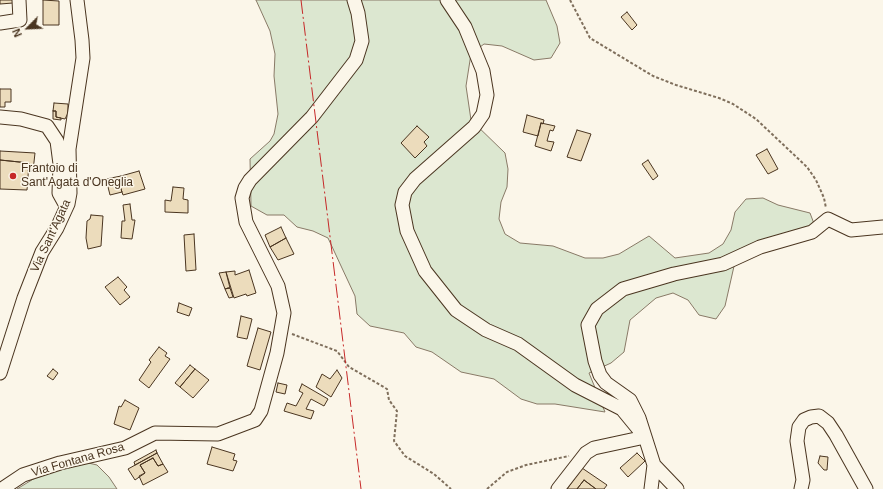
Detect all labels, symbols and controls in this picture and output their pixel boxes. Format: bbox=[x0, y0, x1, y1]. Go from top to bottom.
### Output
north arrow bbox=[8, 8, 48, 48]
text: N bbox=[10, 27, 24, 39]
place label: Frantoio di Sant'Agata d'Oneglia bbox=[21, 162, 133, 190]
marker: Frantoio di Sant'Agata d'Oneglia bbox=[8, 171, 18, 181]
street label: Via Sant'Agata bbox=[28, 197, 74, 275]
street label: Via Fontana Rosa bbox=[30, 440, 126, 480]

